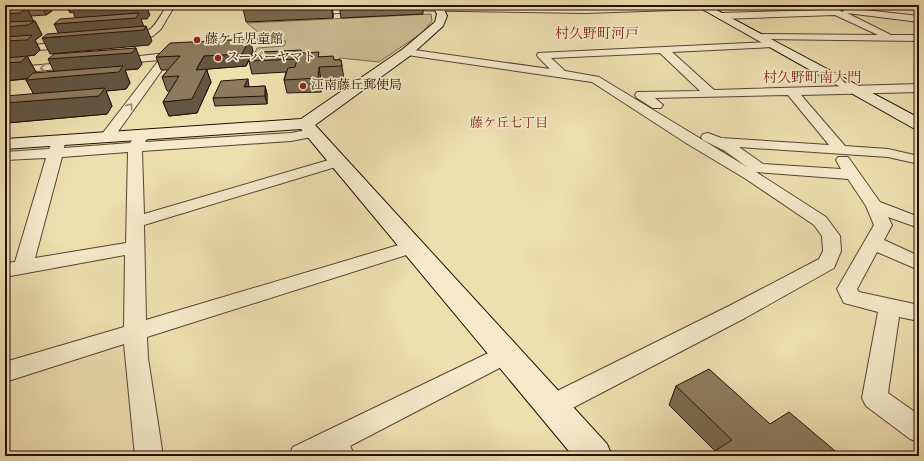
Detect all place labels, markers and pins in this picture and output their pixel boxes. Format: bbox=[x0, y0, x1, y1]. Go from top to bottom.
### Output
place label: 藤ケ丘児童館 bbox=[205, 31, 283, 49]
marker: 藤ケ丘児童館 bbox=[192, 35, 202, 45]
place label: スーパーヤマト bbox=[226, 49, 316, 67]
marker: スーパーヤマト bbox=[213, 53, 223, 63]
place label: 江南藤丘郵便局 bbox=[311, 77, 402, 95]
marker: 江南藤丘郵便局 bbox=[298, 81, 308, 91]

